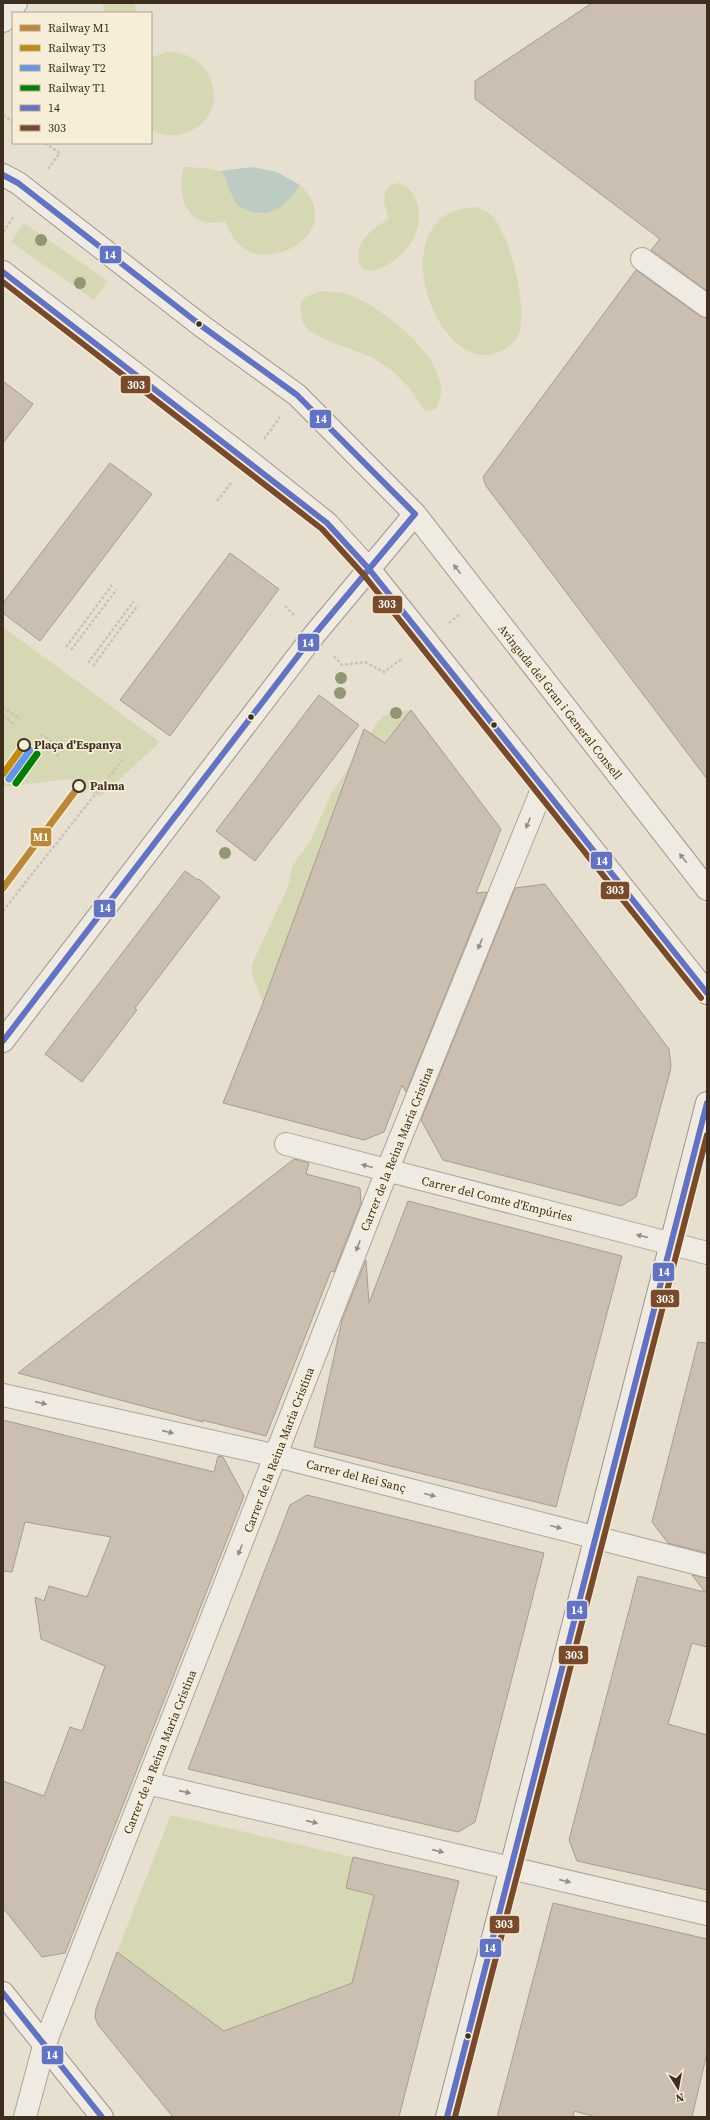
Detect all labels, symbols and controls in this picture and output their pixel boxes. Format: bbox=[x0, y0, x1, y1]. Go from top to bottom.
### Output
legend bbox=[12, 12, 152, 144]
text: Railway M1 bbox=[48, 20, 110, 36]
text: Railway T3 bbox=[48, 40, 106, 56]
text: Railway T2 bbox=[48, 60, 106, 76]
text: Railway T1 bbox=[48, 80, 106, 96]
text: 14 bbox=[48, 100, 60, 116]
text: 303 bbox=[48, 120, 66, 136]
line badge: 14 bbox=[99, 245, 122, 264]
text: 14 bbox=[104, 248, 116, 263]
unlabelled marker bbox=[194, 319, 204, 329]
line badge: 303 bbox=[120, 375, 151, 394]
text: 303 bbox=[127, 378, 145, 393]
line badge: 14 bbox=[309, 409, 332, 429]
text: 14 bbox=[315, 412, 327, 427]
one-way arrow bbox=[452, 563, 461, 574]
line badge: 303 bbox=[372, 595, 403, 614]
text: 303 bbox=[378, 597, 396, 612]
street label: Avinguda del Gran i General Consell bbox=[494, 621, 626, 783]
line badge: 14 bbox=[297, 633, 320, 652]
text: 14 bbox=[302, 636, 314, 651]
unlabelled marker bbox=[246, 712, 256, 722]
unlabelled marker bbox=[489, 720, 499, 730]
place label: Plaça d'Espanya bbox=[34, 737, 122, 753]
marker: Plaça d'Espanya bbox=[17, 738, 31, 752]
place label: Palma bbox=[90, 778, 125, 794]
marker: Palma bbox=[72, 779, 86, 793]
one-way arrow bbox=[525, 818, 531, 830]
line badge: M1 bbox=[30, 827, 52, 847]
text: M1 bbox=[33, 830, 49, 845]
line badge: 14 bbox=[590, 851, 613, 870]
one-way arrow bbox=[679, 853, 687, 864]
text: 14 bbox=[596, 854, 608, 869]
line badge: 303 bbox=[600, 881, 630, 900]
text: 303 bbox=[606, 883, 624, 898]
line badge: 14 bbox=[93, 899, 116, 918]
text: 14 bbox=[99, 901, 111, 916]
one-way arrow bbox=[476, 938, 482, 950]
street label: Carrer de la Reina Maria Cristina bbox=[357, 1064, 438, 1233]
one-way arrow bbox=[361, 1162, 373, 1168]
street label: Carrer del Comte d'Empúries bbox=[420, 1172, 574, 1226]
one-way arrow bbox=[636, 1232, 648, 1238]
one-way arrow bbox=[355, 1241, 361, 1253]
line badge: 14 bbox=[652, 1262, 675, 1282]
text: 14 bbox=[658, 1265, 670, 1280]
line badge: 303 bbox=[650, 1289, 680, 1308]
text: 303 bbox=[656, 1292, 674, 1307]
street label: Carrer de la Reina Maria Cristina bbox=[240, 1364, 318, 1535]
one-way arrow bbox=[35, 1401, 47, 1407]
one-way arrow bbox=[162, 1429, 174, 1435]
street label: Carrer del Rei Sanç bbox=[304, 1456, 408, 1496]
one-way arrow bbox=[424, 1493, 436, 1499]
one-way arrow bbox=[550, 1525, 562, 1531]
one-way arrow bbox=[236, 1545, 242, 1557]
line badge: 14 bbox=[566, 1600, 588, 1620]
text: 14 bbox=[571, 1603, 583, 1618]
line badge: 303 bbox=[558, 1645, 589, 1665]
text: 303 bbox=[565, 1648, 583, 1663]
street label: Carrer de la Reina Maria Cristina bbox=[120, 1667, 201, 1836]
one-way arrow bbox=[179, 1790, 191, 1796]
one-way arrow bbox=[306, 1819, 318, 1825]
one-way arrow bbox=[433, 1848, 445, 1854]
one-way arrow bbox=[559, 1878, 571, 1884]
line badge: 303 bbox=[489, 1915, 520, 1934]
text: 303 bbox=[495, 1917, 513, 1932]
line badge: 14 bbox=[479, 1938, 502, 1958]
text: 14 bbox=[484, 1941, 496, 1956]
unlabelled marker bbox=[463, 2031, 473, 2041]
line badge: 14 bbox=[41, 2045, 64, 2065]
text: 14 bbox=[46, 2048, 58, 2063]
north arrow bbox=[658, 2068, 698, 2108]
text: N bbox=[674, 2089, 685, 2105]

